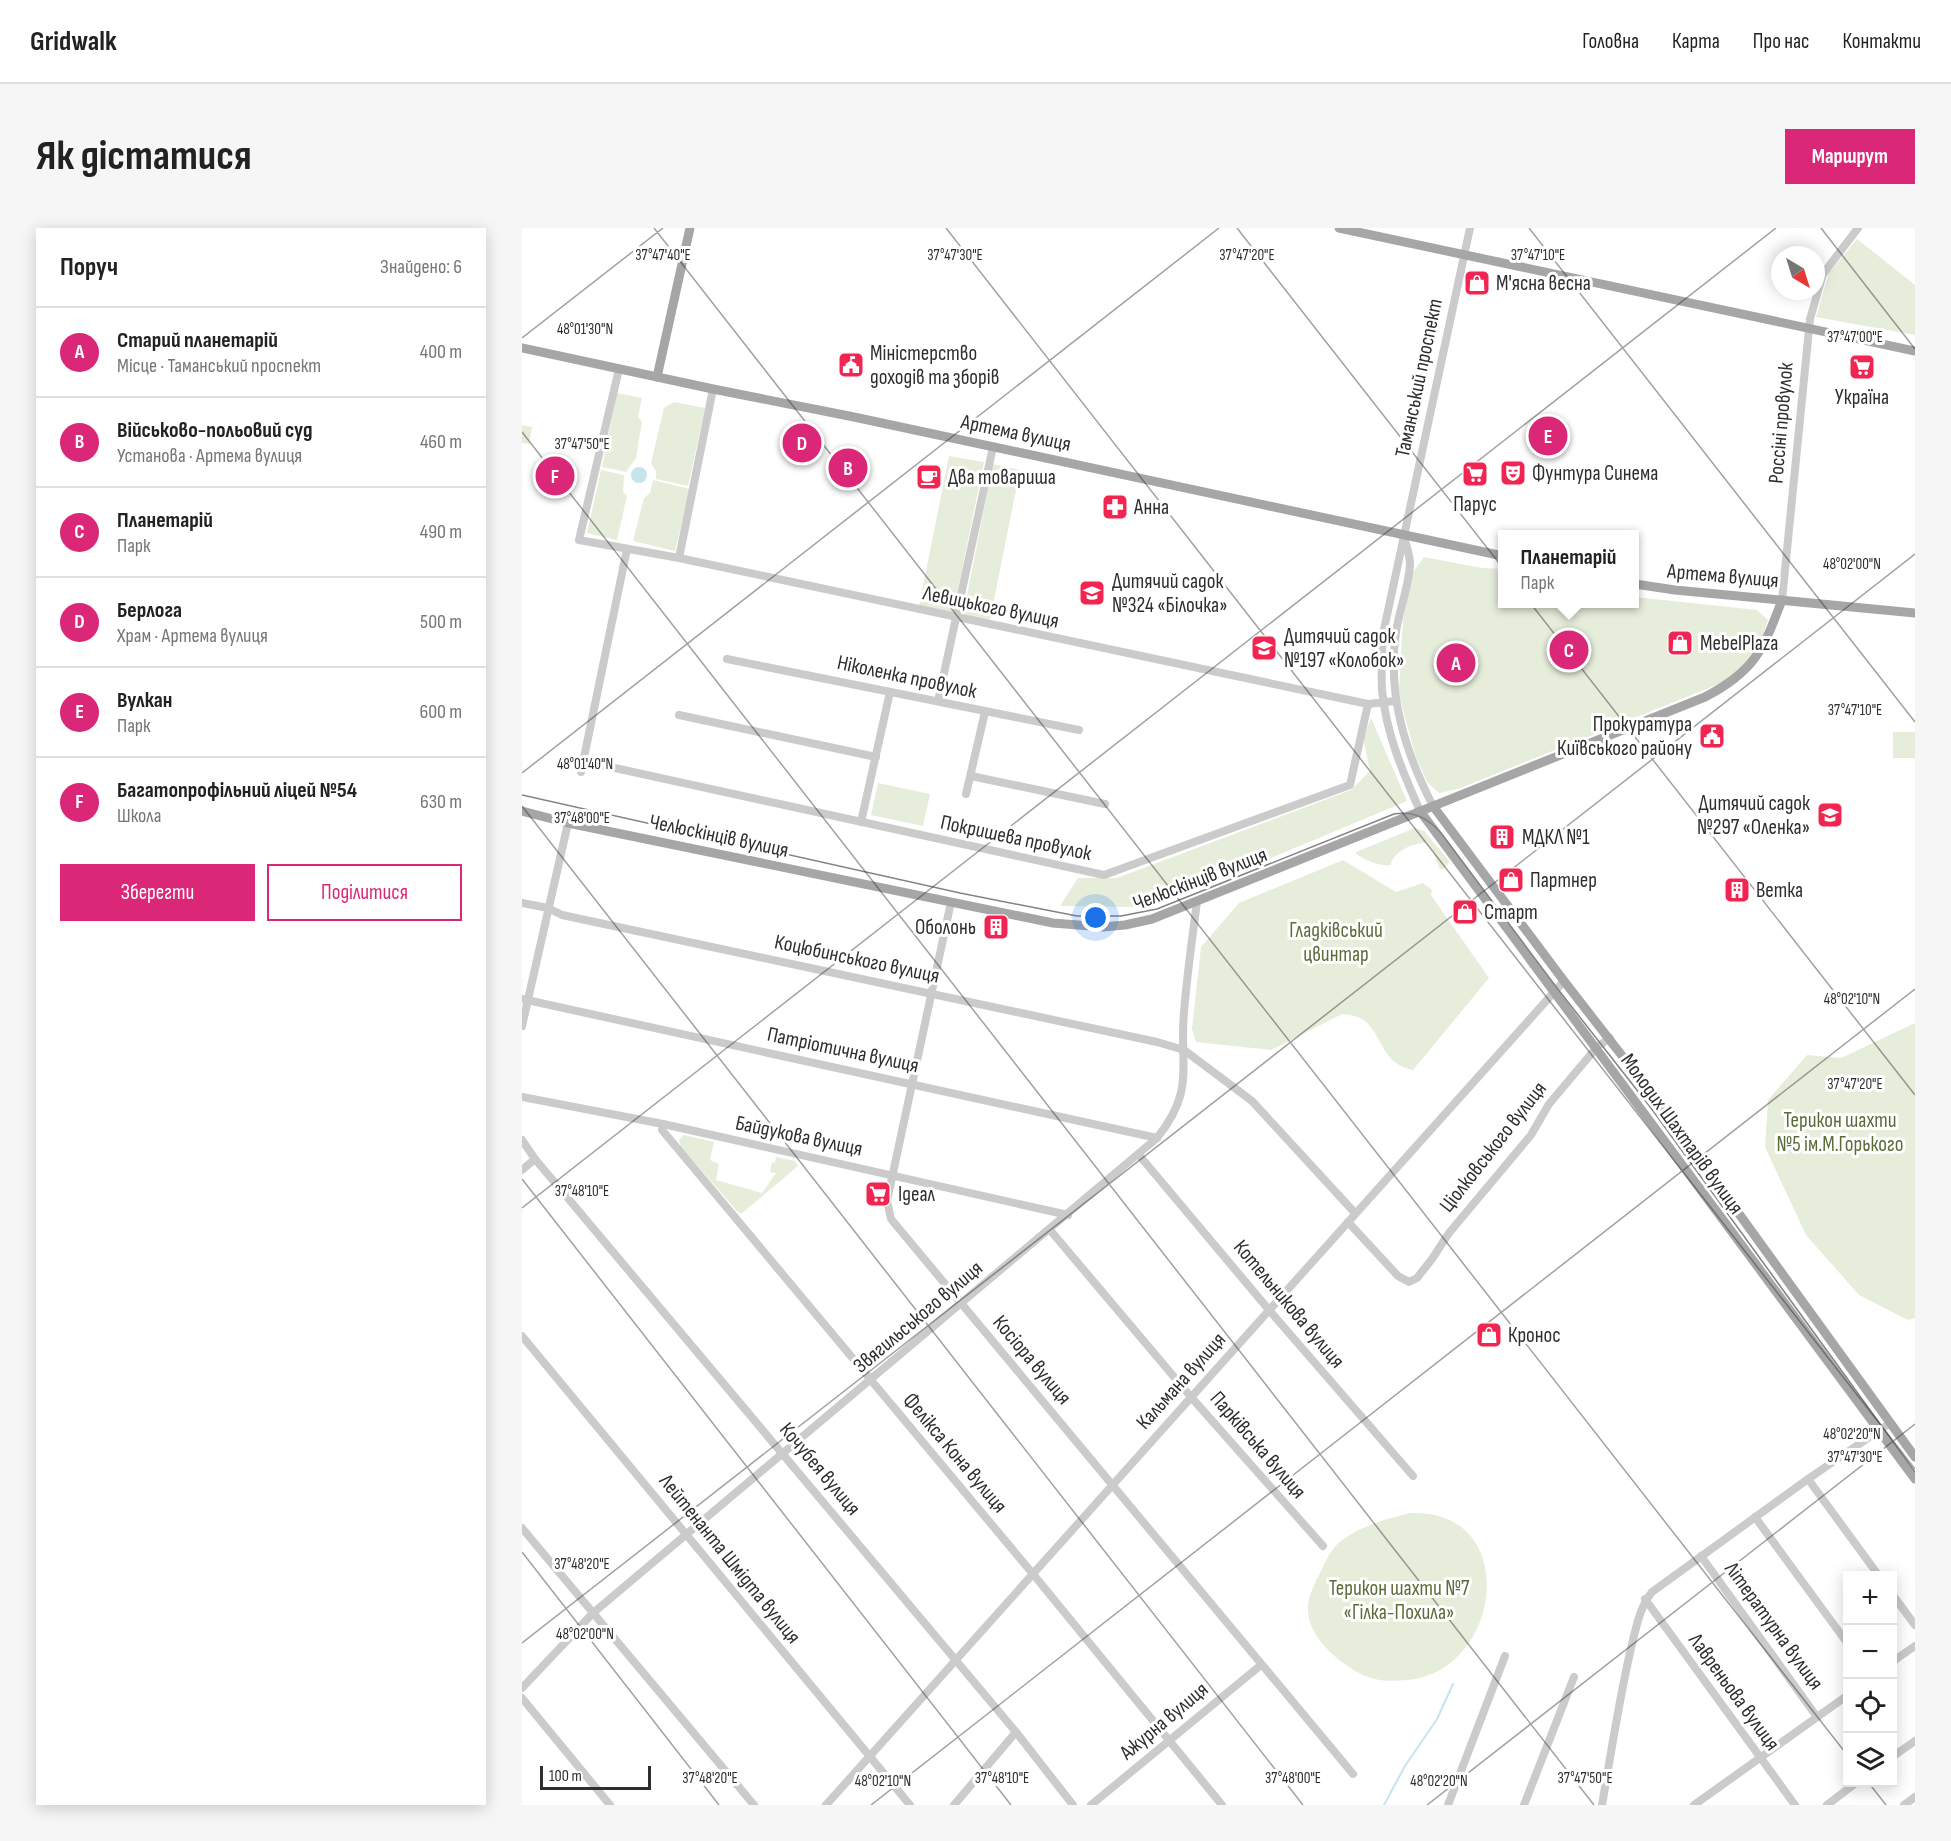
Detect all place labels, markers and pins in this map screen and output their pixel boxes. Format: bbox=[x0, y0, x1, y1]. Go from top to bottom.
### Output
shop icon: М'ясна весна bbox=[1462, 268, 1492, 298]
place label: М'ясна весна bbox=[1496, 271, 1591, 296]
place label: Міністерство доходів та зборів bbox=[870, 341, 999, 390]
public building icon: Міністерство доходів та зборів bbox=[836, 350, 866, 380]
supermarket icon: Україна bbox=[1847, 352, 1877, 382]
place label: Україна bbox=[1835, 385, 1889, 410]
pin: E bbox=[1528, 414, 1568, 458]
pin: D bbox=[782, 420, 822, 466]
pin: B bbox=[828, 446, 868, 490]
pin: F bbox=[536, 454, 574, 498]
theatre icon: Фунтура Синема bbox=[1498, 458, 1528, 488]
supermarket icon: Парус bbox=[1460, 459, 1490, 489]
place label: Фунтура Синема bbox=[1532, 461, 1658, 486]
cafe icon: Два товариша bbox=[914, 462, 944, 492]
place label: Два товариша bbox=[948, 465, 1056, 490]
pharmacy icon: Анна bbox=[1100, 492, 1130, 522]
place label: Парус bbox=[1453, 492, 1497, 517]
place label: Анна bbox=[1133, 495, 1169, 520]
place label: Дитячий садок №324 «Білочка» bbox=[1112, 569, 1227, 618]
school or university icon: Дитячий садок №324 «Білочка» bbox=[1077, 578, 1107, 608]
place label: Дитячий садок №197 «Колобок» bbox=[1284, 624, 1404, 673]
pin: C bbox=[1550, 628, 1588, 672]
shop icon: MebelPlaza bbox=[1665, 628, 1695, 658]
place label: MebelPlaza bbox=[1700, 631, 1778, 656]
school or university icon: Дитячий садок №197 «Колобок» bbox=[1249, 633, 1279, 663]
pin: A bbox=[1436, 640, 1476, 686]
place label: Прокуратура Київського району bbox=[1557, 712, 1692, 761]
public building icon: Прокуратура Київського району bbox=[1697, 721, 1727, 751]
place label: Дитячий садок №297 «Оленка» bbox=[1697, 791, 1810, 840]
school or university icon: Дитячий садок №297 «Оленка» bbox=[1815, 800, 1845, 830]
building icon: МДКЛ №1 bbox=[1487, 822, 1517, 852]
place label: МДКЛ №1 bbox=[1522, 825, 1590, 850]
shop icon: Партнер bbox=[1496, 865, 1526, 895]
place label: Партнер bbox=[1530, 868, 1597, 893]
building icon: Ветка bbox=[1722, 875, 1752, 905]
place label: Ветка bbox=[1756, 878, 1803, 903]
shop icon: Старт bbox=[1450, 897, 1480, 927]
place label: Старт bbox=[1484, 900, 1538, 925]
building icon: Оболонь bbox=[981, 912, 1011, 942]
place label: Оболонь bbox=[915, 915, 976, 940]
supermarket icon: Ідеал bbox=[863, 1179, 893, 1209]
place label: Ідеал bbox=[898, 1182, 935, 1207]
shop icon: Кронос bbox=[1474, 1320, 1504, 1350]
place label: Кронос bbox=[1508, 1323, 1561, 1348]

